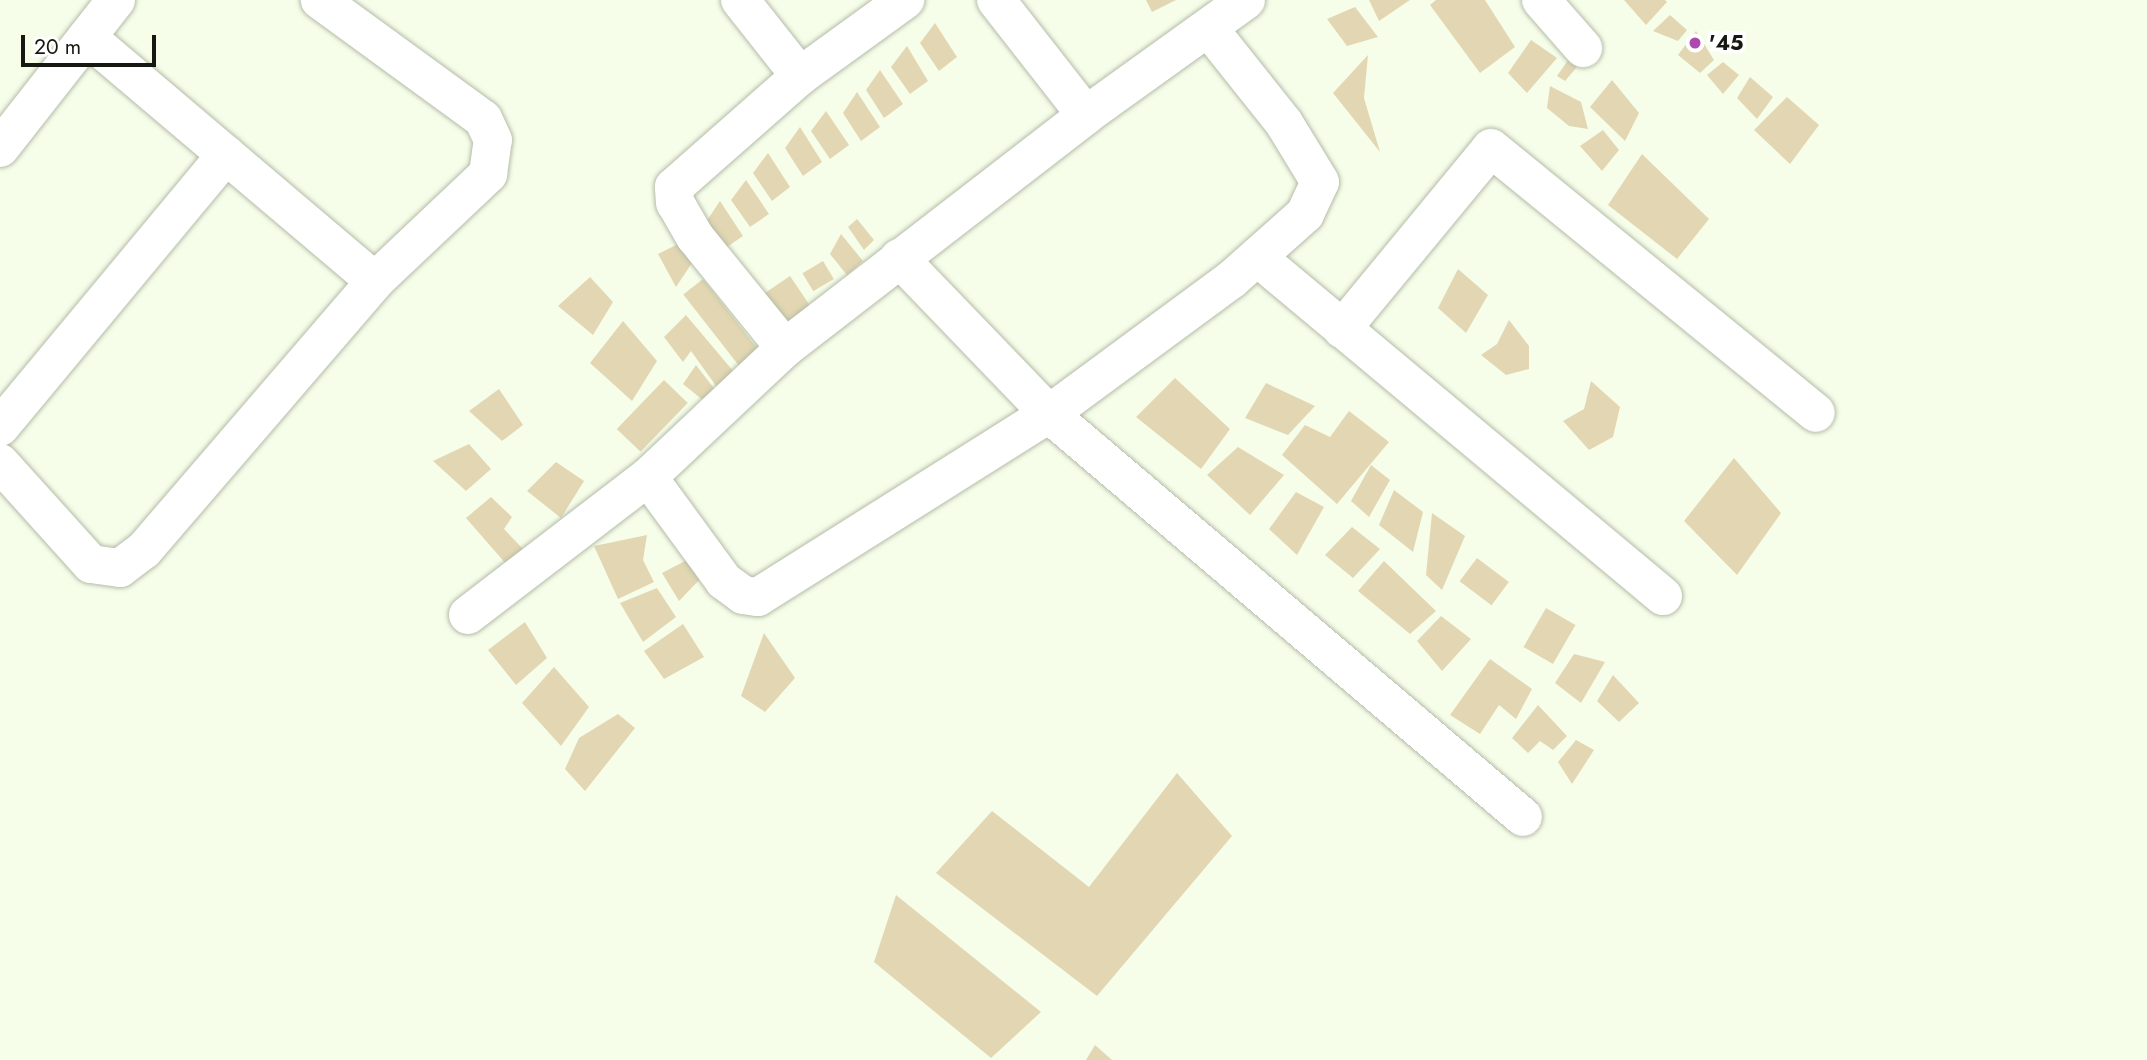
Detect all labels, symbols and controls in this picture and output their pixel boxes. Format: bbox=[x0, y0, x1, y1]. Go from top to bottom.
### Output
scale bar bbox=[24, 21, 159, 65]
place label: '45 bbox=[1709, 30, 1744, 56]
text: 20 m bbox=[34, 32, 81, 62]
marker: '45 bbox=[1687, 35, 1703, 51]

